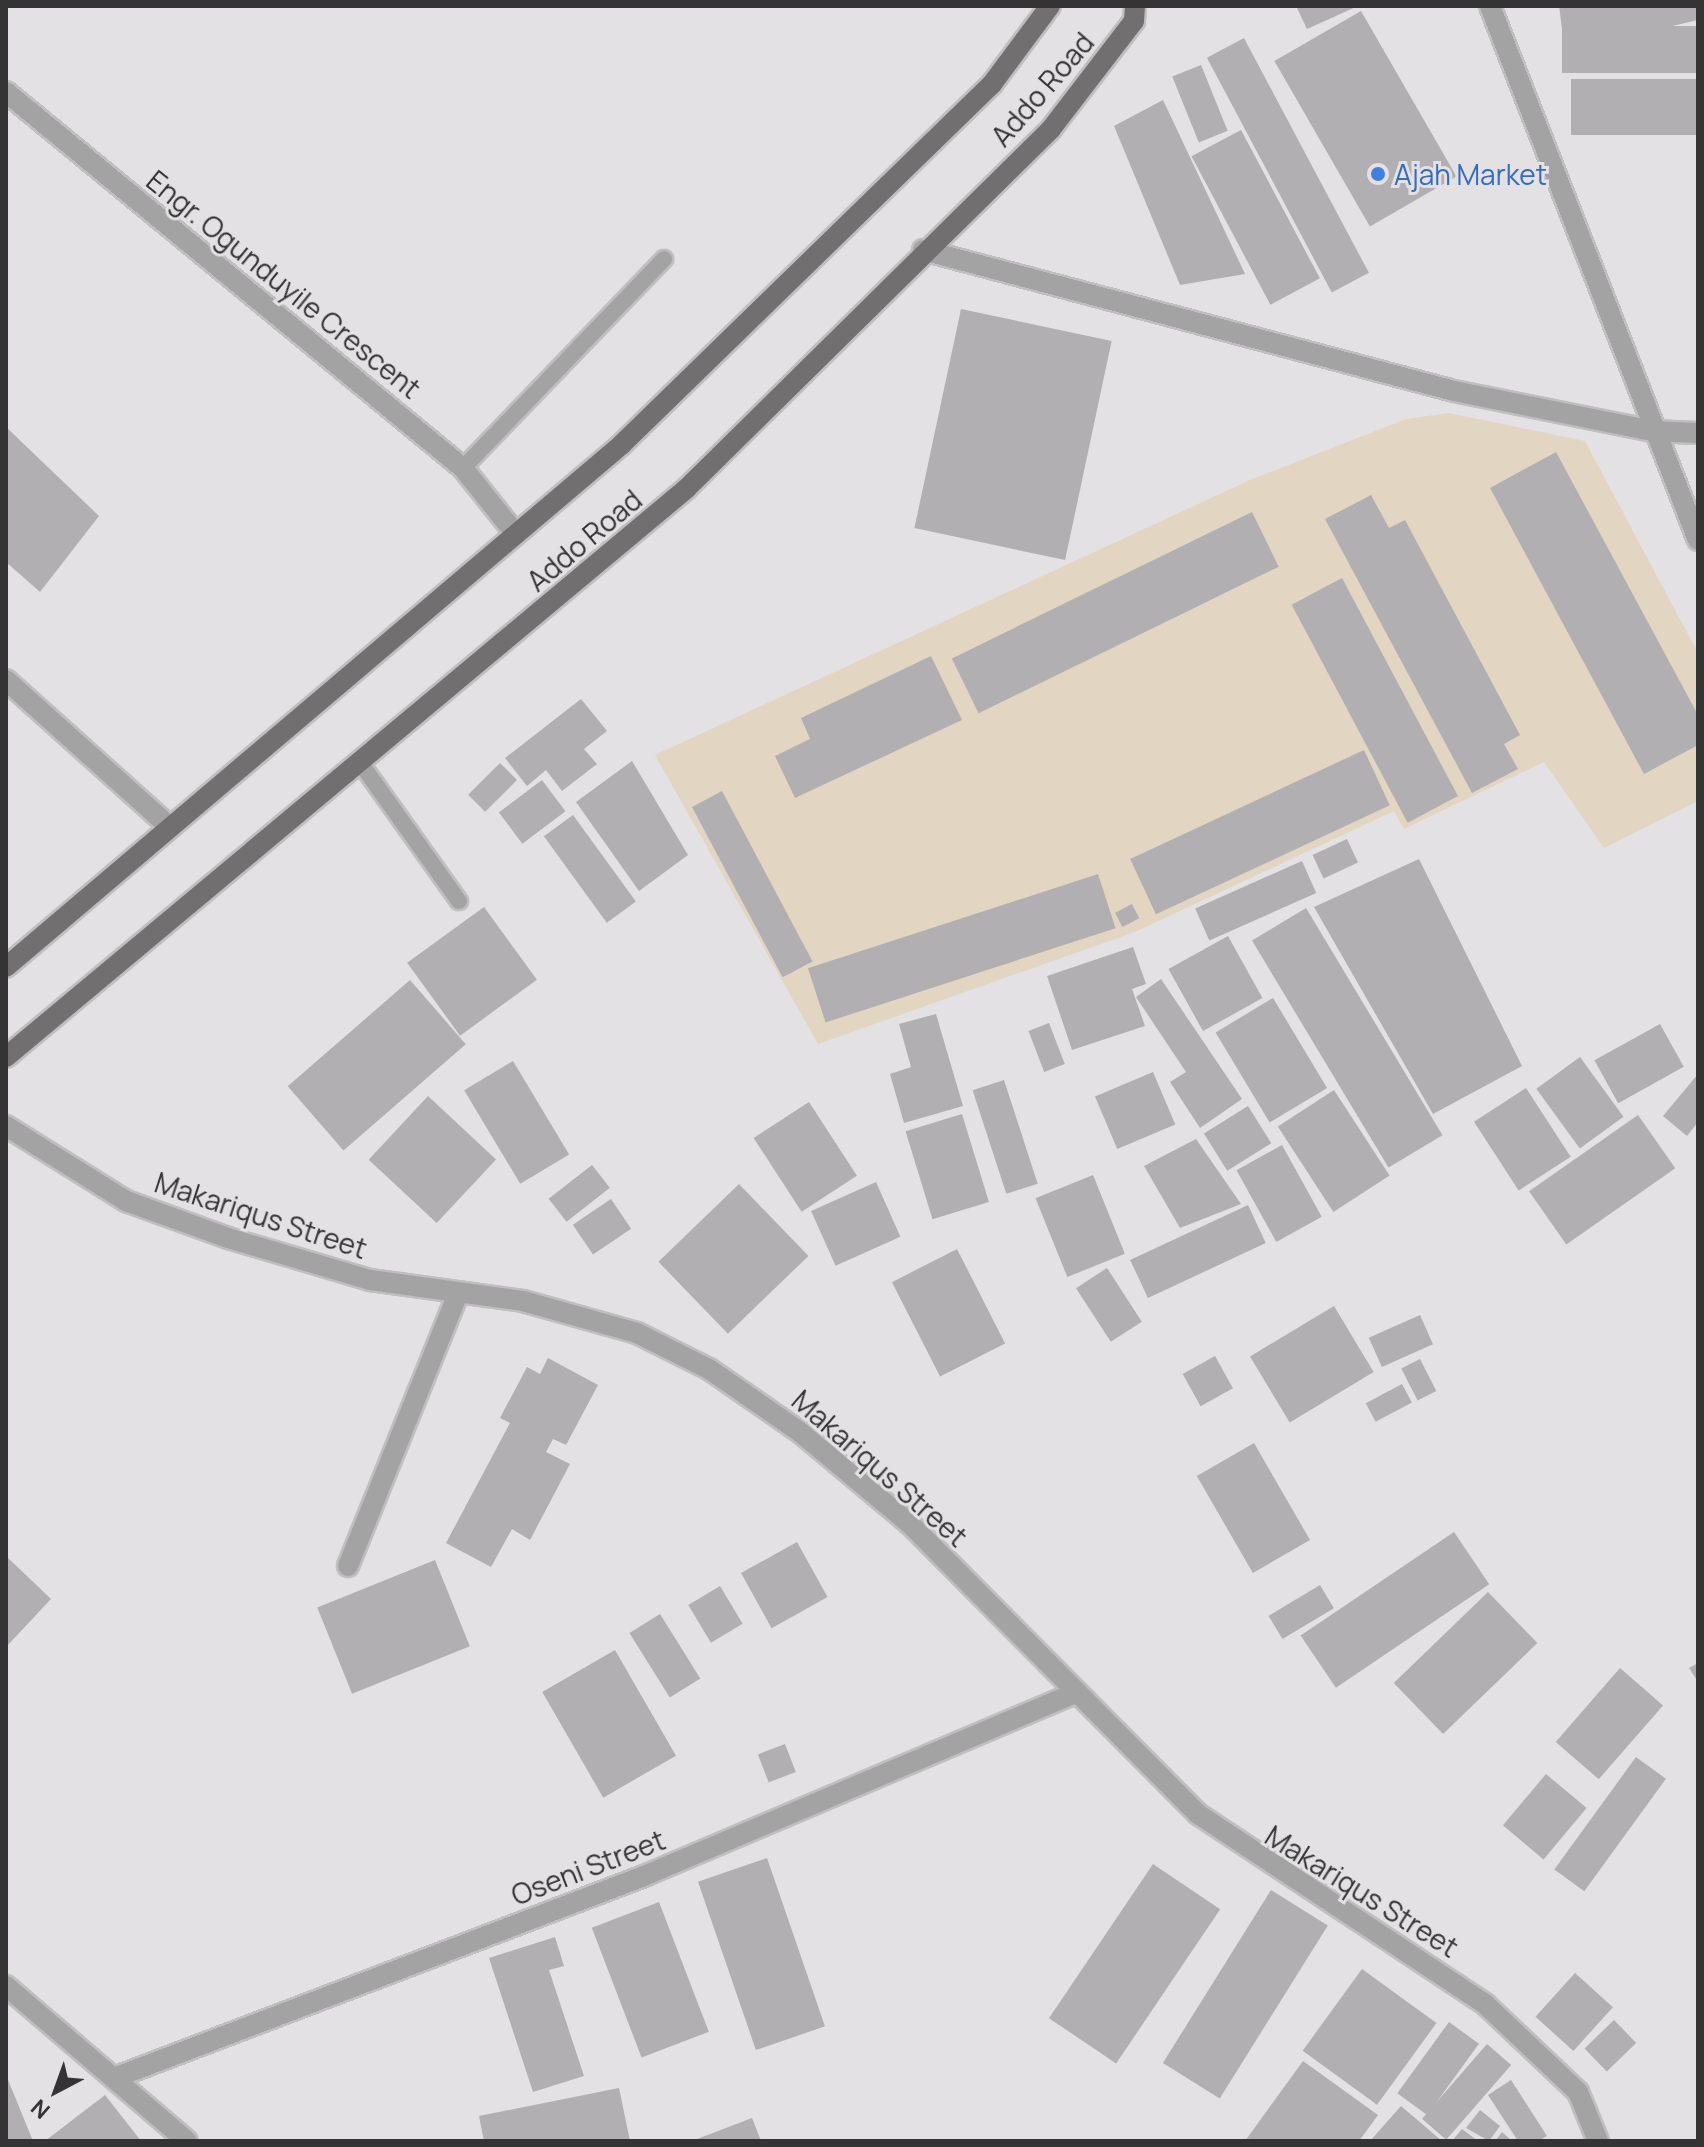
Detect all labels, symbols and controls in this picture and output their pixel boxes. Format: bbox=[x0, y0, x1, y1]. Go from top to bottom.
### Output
street label: Addo Road bbox=[984, 25, 1100, 153]
place label: Ajah Market bbox=[1394, 157, 1547, 191]
street label: Engr. Ogunduyile Crescent bbox=[140, 163, 428, 405]
marker: Ajah Market bbox=[1369, 165, 1387, 183]
street label: Addo Road bbox=[520, 482, 648, 598]
street label: Makariqus Street bbox=[151, 1165, 371, 1265]
street label: Makariqus Street bbox=[786, 1383, 974, 1553]
street label: Makariqus Street bbox=[1259, 1818, 1465, 1964]
street label: Oseni Street bbox=[506, 1822, 670, 1912]
north arrow bbox=[16, 2051, 96, 2131]
text: N bbox=[24, 2093, 56, 2126]

